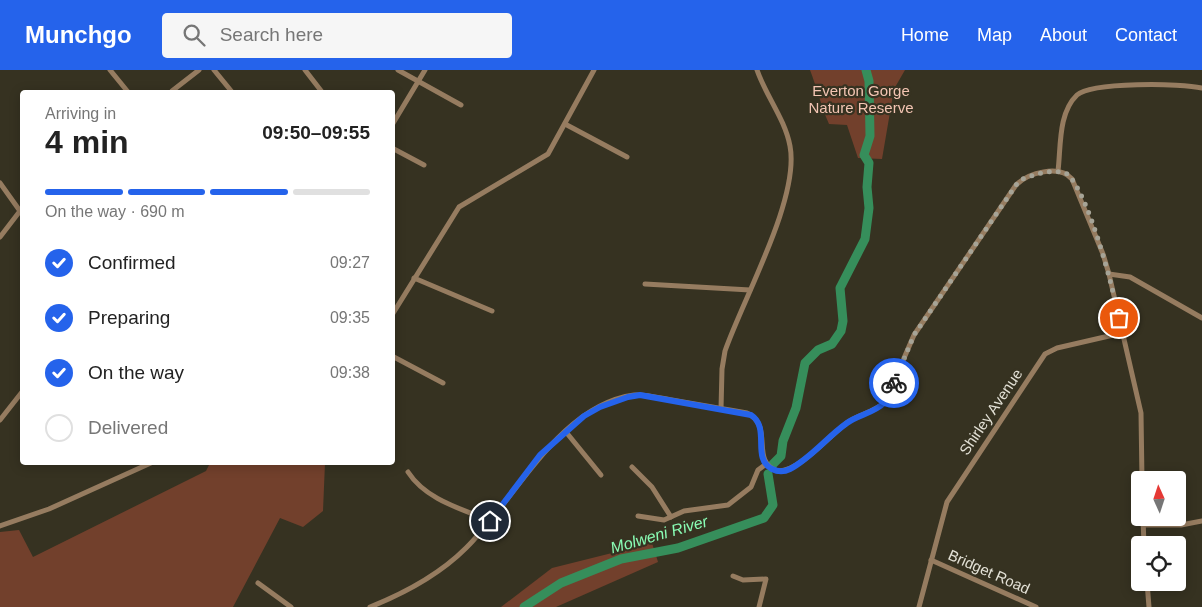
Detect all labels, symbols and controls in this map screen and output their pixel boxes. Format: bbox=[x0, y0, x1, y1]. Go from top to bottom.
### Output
search box bbox=[162, 13, 512, 58]
text: Munchgo bbox=[25, 21, 132, 48]
icon: search bbox=[180, 21, 208, 49]
text: Search here bbox=[220, 24, 323, 45]
text: Home bbox=[901, 25, 949, 45]
text: Map bbox=[977, 25, 1012, 45]
text: About bbox=[1040, 25, 1087, 45]
text: Contact bbox=[1115, 25, 1177, 45]
park label: Everton Gorge Nature Reserve bbox=[808, 82, 914, 116]
text: Arriving in bbox=[45, 105, 116, 122]
text: 09:50–09:55 bbox=[262, 122, 370, 143]
text: 4 min bbox=[45, 124, 129, 160]
text: On the way · 690 m bbox=[45, 203, 185, 220]
icon: check bbox=[45, 249, 73, 277]
text: Confirmed bbox=[88, 252, 176, 273]
text: 09:27 bbox=[330, 254, 370, 271]
pin bbox=[1098, 297, 1140, 339]
icon: check bbox=[45, 304, 73, 332]
icon: bag bbox=[1105, 304, 1133, 332]
text: Preparing bbox=[88, 307, 170, 328]
text: 09:35 bbox=[330, 309, 370, 326]
courier bbox=[869, 358, 919, 408]
icon: check bbox=[45, 359, 73, 387]
text: On the way bbox=[88, 362, 184, 383]
text: 09:38 bbox=[330, 364, 370, 381]
street label: Shirley Avenue bbox=[956, 366, 1026, 458]
icon: bike bbox=[880, 369, 908, 397]
text: Delivered bbox=[88, 417, 168, 438]
north arrow bbox=[1131, 471, 1186, 526]
map controls bbox=[1131, 471, 1186, 591]
pin bbox=[469, 500, 511, 542]
icon: home bbox=[476, 507, 504, 535]
water label: Molweni River bbox=[609, 512, 710, 556]
button: locate bbox=[1131, 536, 1186, 591]
street label: Bridget Road bbox=[946, 546, 1033, 597]

